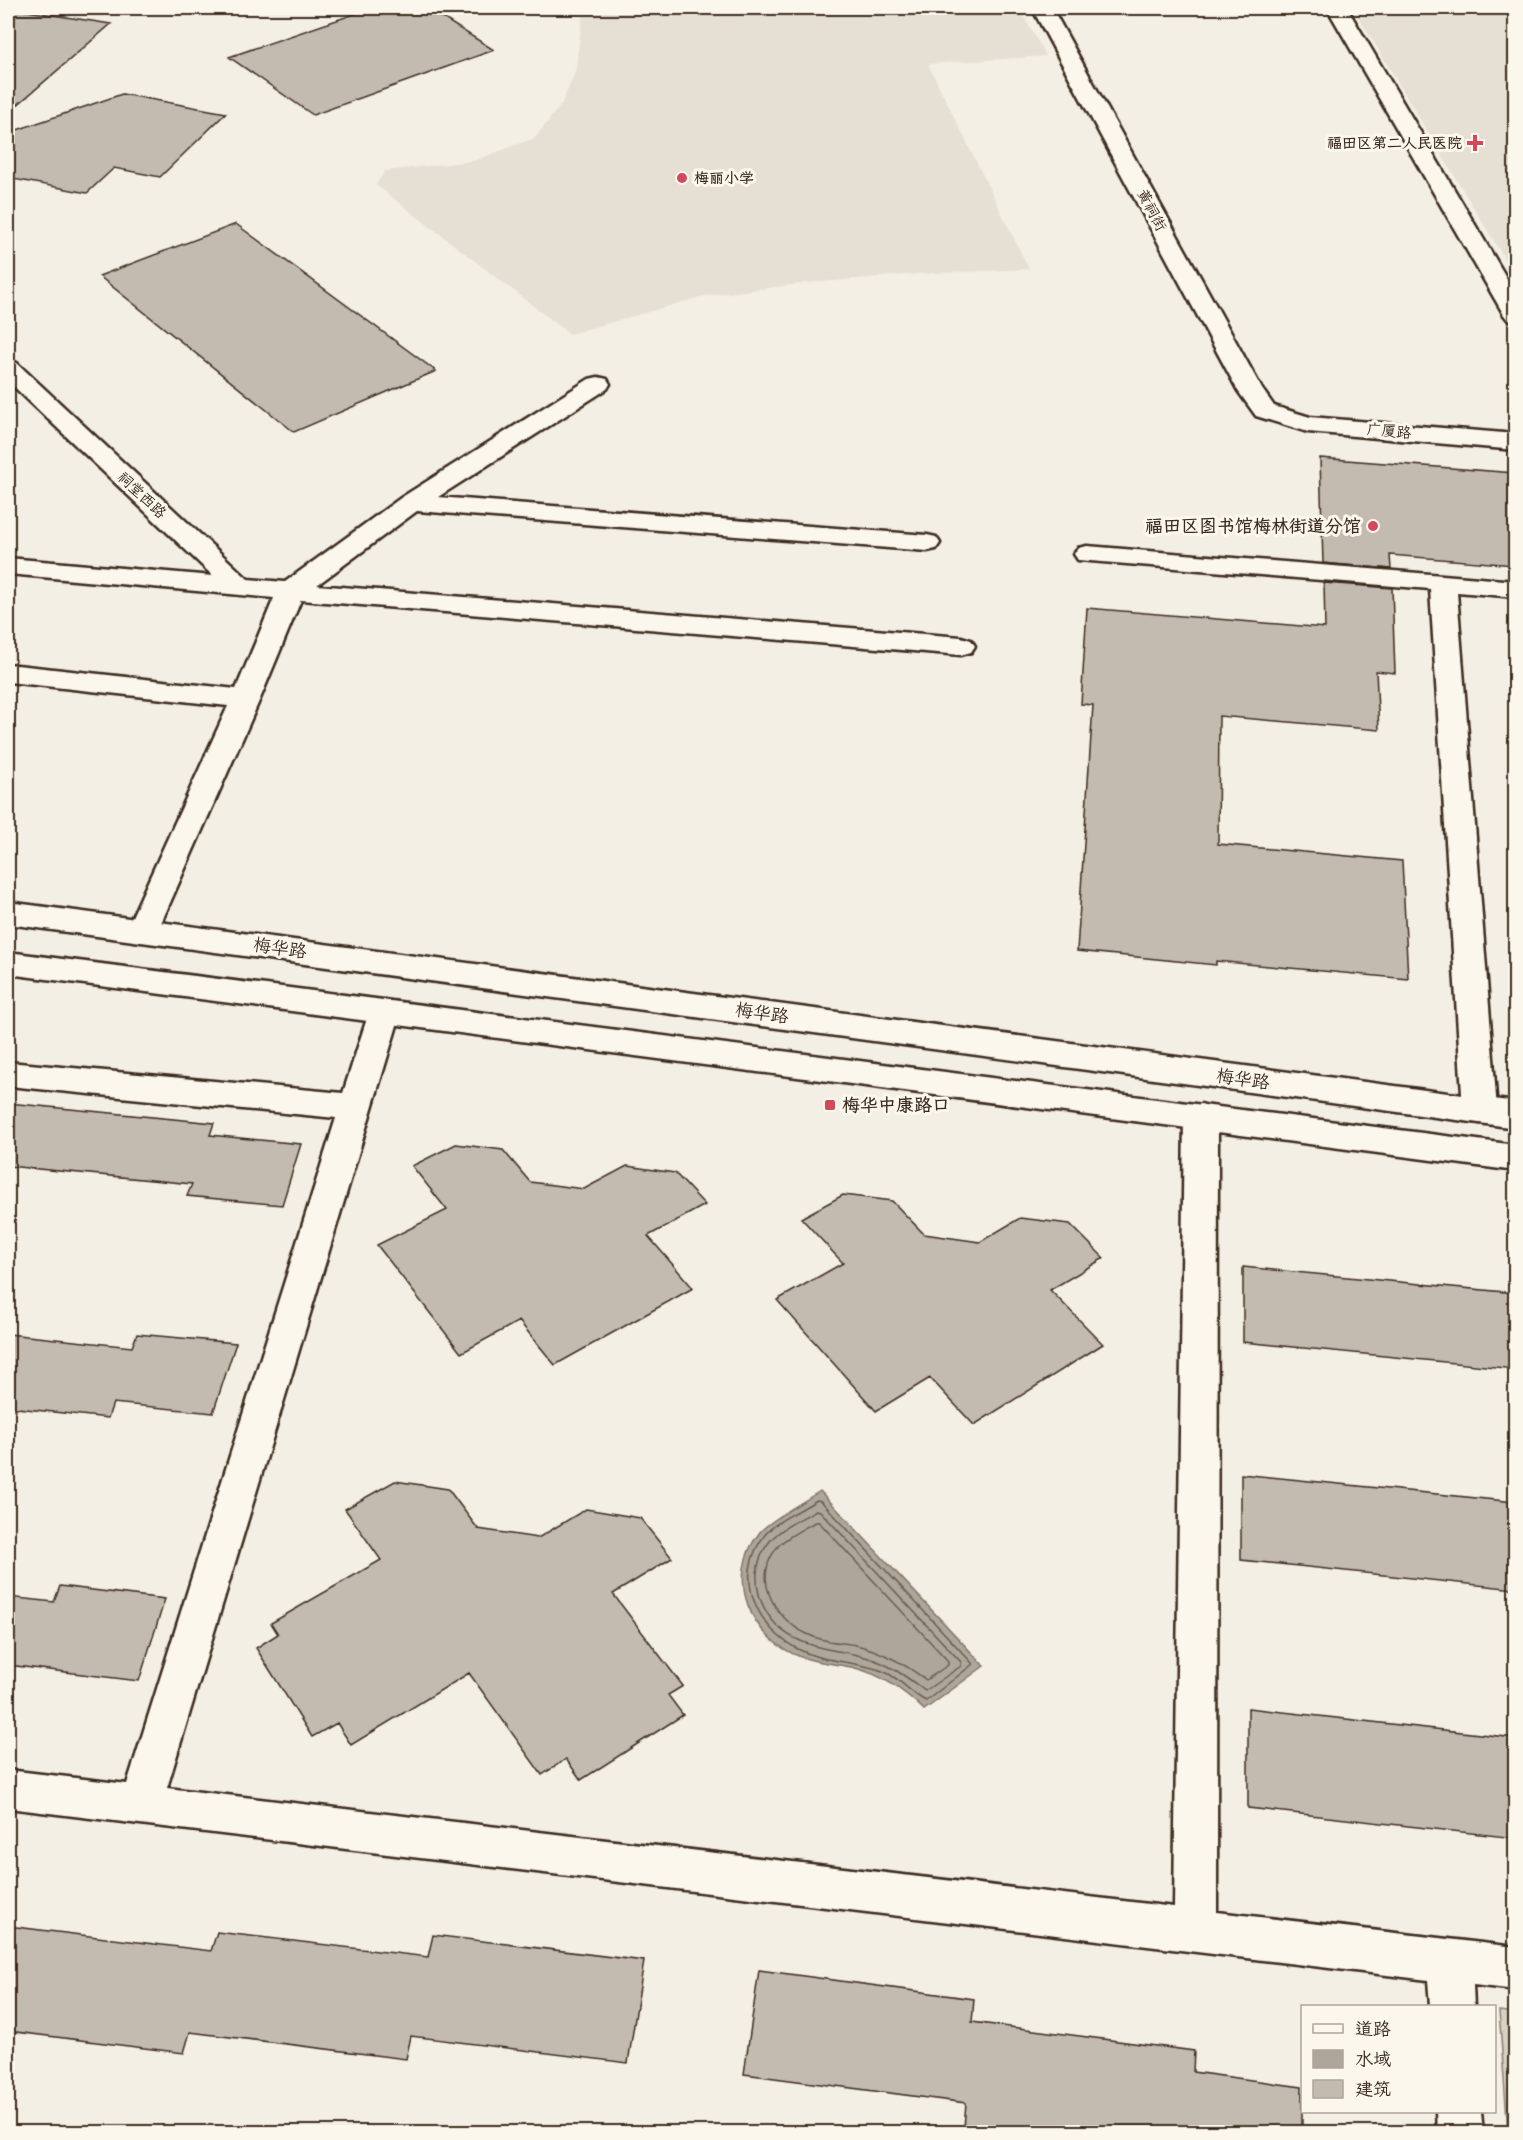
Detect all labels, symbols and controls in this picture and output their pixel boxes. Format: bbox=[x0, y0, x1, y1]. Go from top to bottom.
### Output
marker: 福田区第二人民医院 bbox=[1466, 134, 1484, 152]
place label: 福田区第二人民医院 bbox=[1327, 135, 1462, 154]
marker: 梅丽小学 bbox=[675, 171, 689, 185]
place label: 梅丽小学 bbox=[694, 171, 754, 189]
street label: 黄祠街 bbox=[1132, 187, 1169, 235]
street label: 广厦路 bbox=[1366, 422, 1412, 444]
street label: 祠堂西路 bbox=[113, 469, 169, 524]
place label: 福田区图书馆梅林街道分馆 bbox=[1145, 517, 1361, 539]
marker: 福田区图书馆梅林街道分馆 bbox=[1366, 519, 1380, 533]
street label: 梅华路 bbox=[251, 935, 308, 965]
street label: 梅华路 bbox=[733, 1000, 790, 1030]
street label: 梅华路 bbox=[1214, 1066, 1271, 1096]
place label: 梅华中康路口 bbox=[842, 1096, 950, 1118]
marker: 梅华中康路口 bbox=[823, 1098, 837, 1112]
legend bbox=[1301, 2005, 1496, 2113]
text: 道路 bbox=[1355, 2020, 1391, 2042]
text: 水域 bbox=[1355, 2050, 1391, 2072]
text: 建筑 bbox=[1355, 2080, 1391, 2102]

